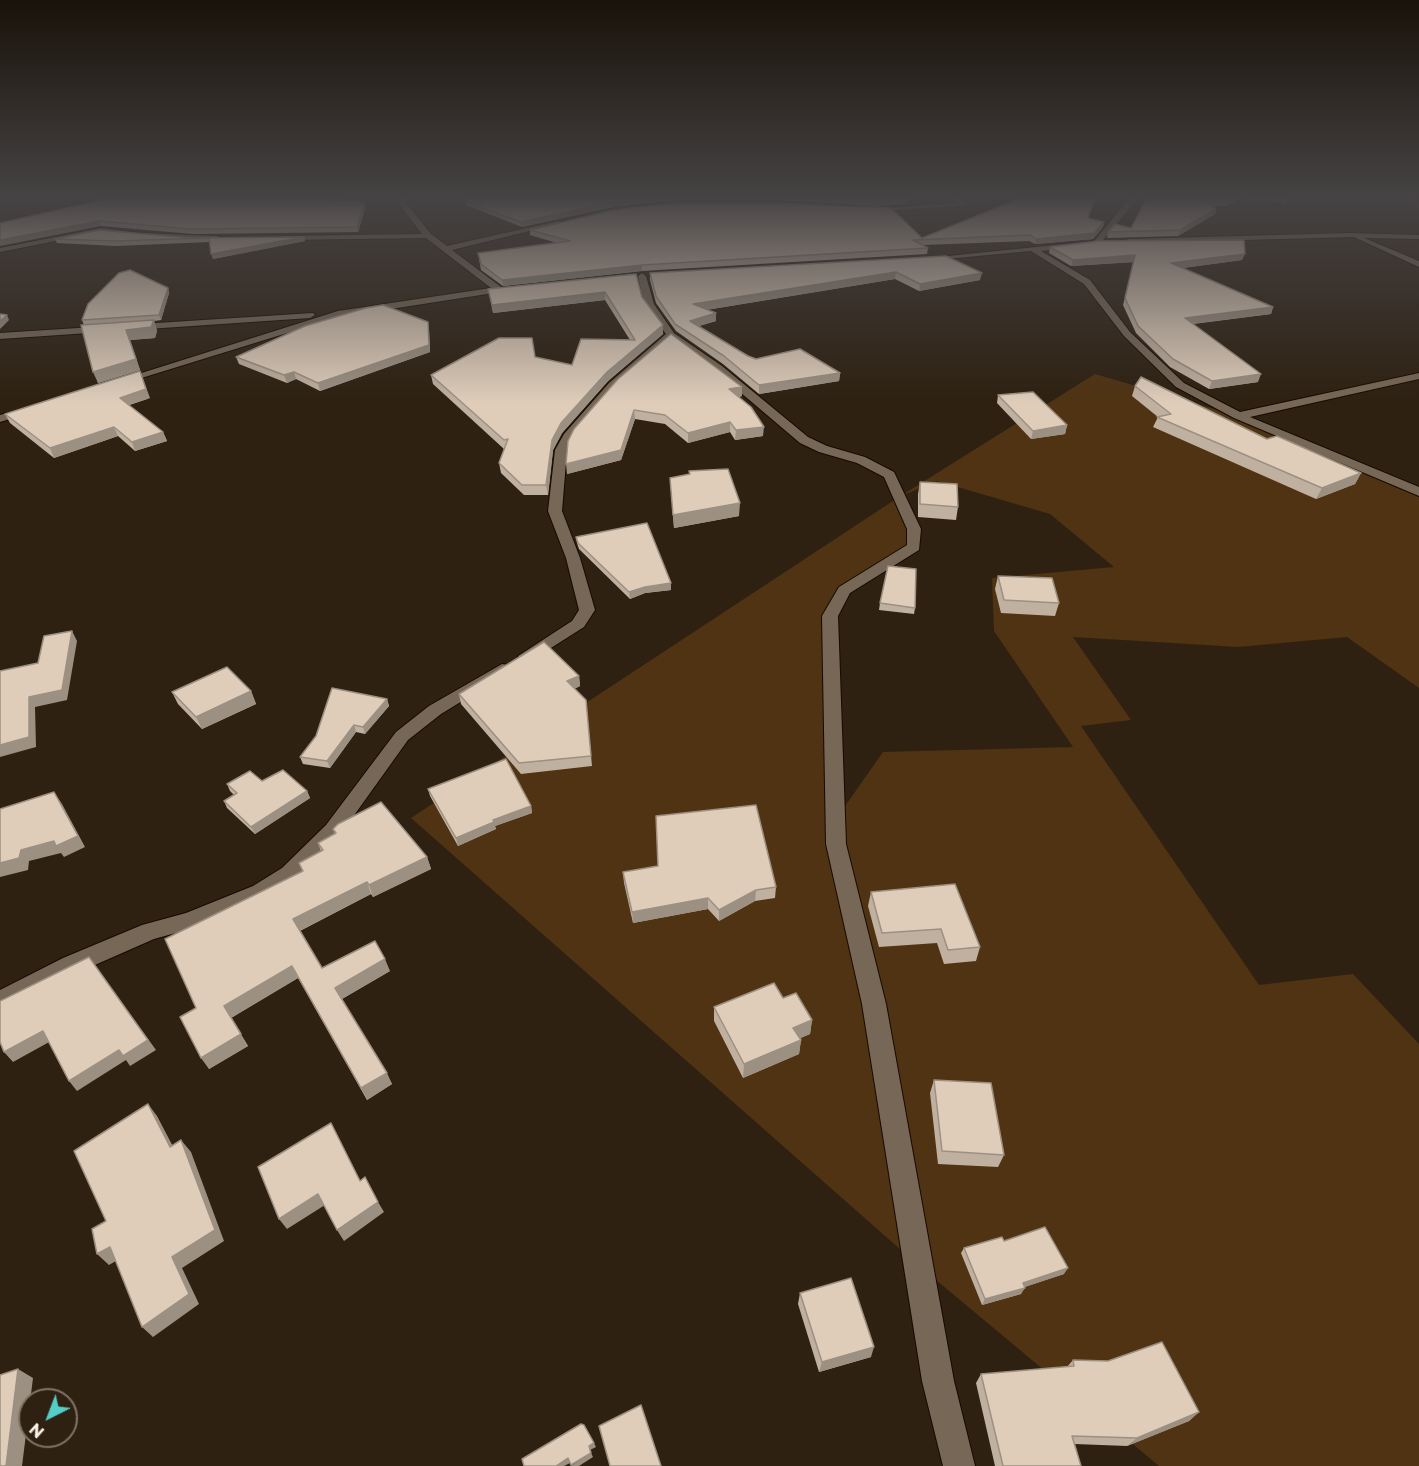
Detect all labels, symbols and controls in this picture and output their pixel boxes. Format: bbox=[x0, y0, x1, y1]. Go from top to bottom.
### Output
north arrow bbox=[18, 1388, 78, 1448]
text: N bbox=[26, 1419, 48, 1442]

